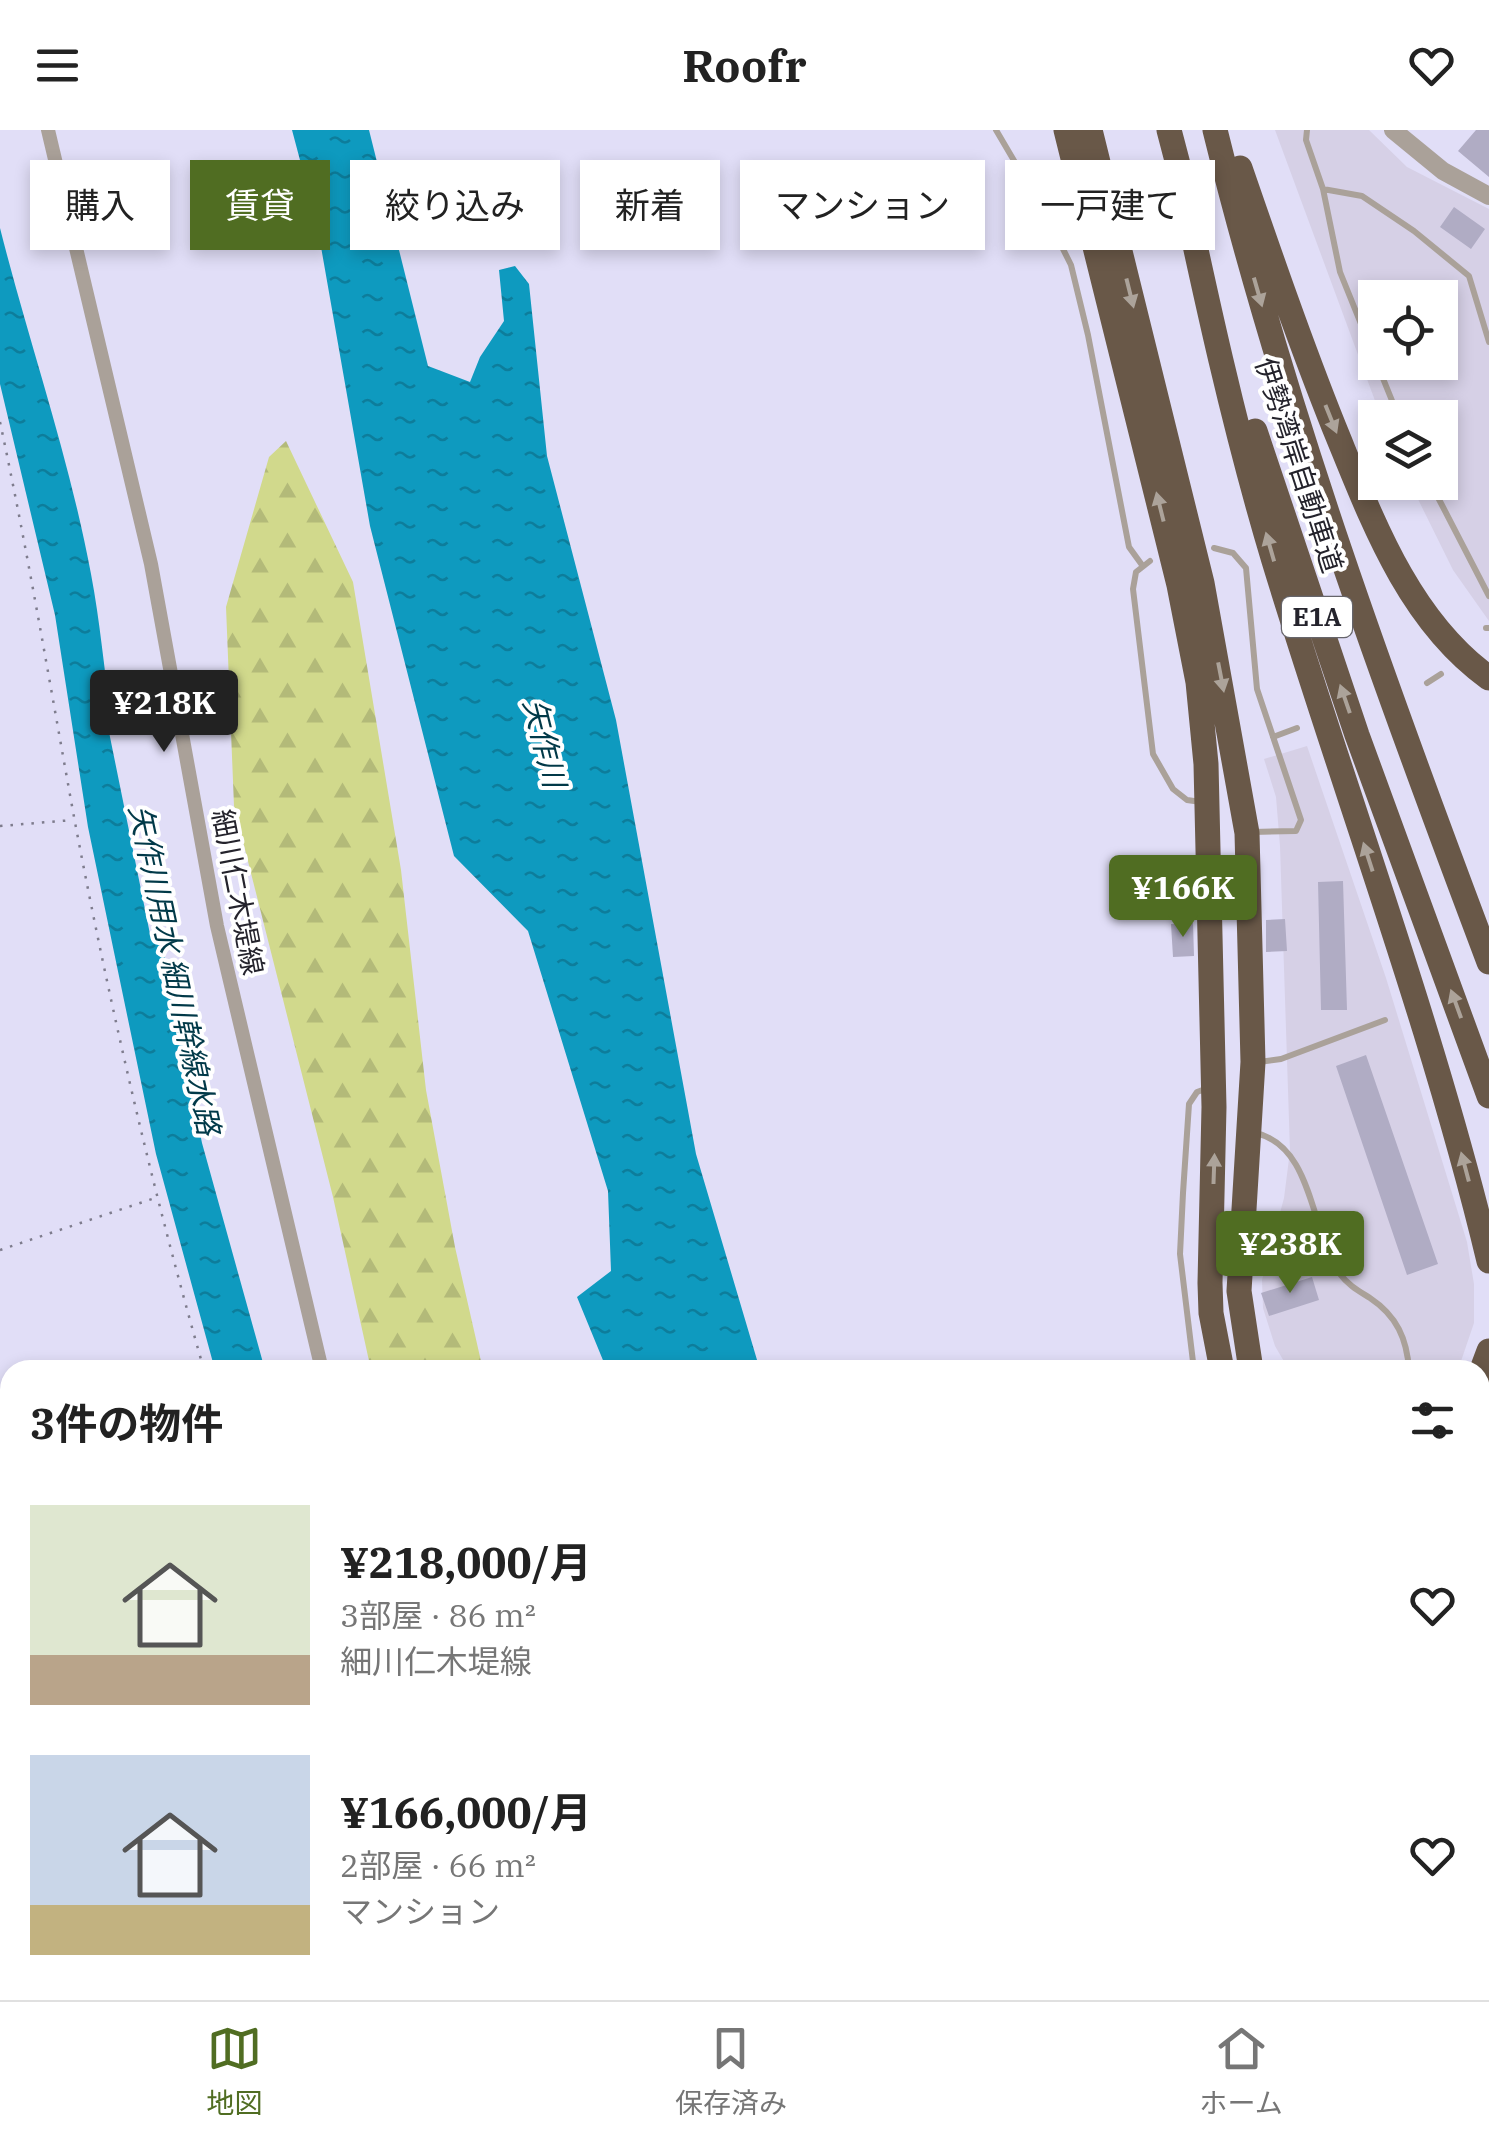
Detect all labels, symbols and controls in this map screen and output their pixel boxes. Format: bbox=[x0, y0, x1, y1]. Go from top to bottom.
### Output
text: Roofr bbox=[682, 36, 807, 94]
icon: menu bbox=[30, 38, 85, 93]
icon: heart bbox=[1404, 38, 1459, 93]
chip: 購入 bbox=[30, 160, 170, 250]
chip: 賃貸 bbox=[190, 160, 330, 250]
chip: 絞り込み bbox=[350, 160, 560, 250]
chip: 新着 bbox=[580, 160, 720, 250]
chip: マンション bbox=[740, 160, 985, 250]
chip: 一戸建て bbox=[1005, 160, 1215, 250]
one-way arrow bbox=[1251, 277, 1266, 308]
one-way arrow bbox=[1123, 278, 1138, 309]
map controls bbox=[1358, 280, 1458, 500]
button: locate bbox=[1358, 280, 1458, 380]
street label: 伊勢湾岸自動車道 bbox=[1247, 353, 1352, 577]
button: layers bbox=[1358, 400, 1458, 500]
one-way arrow bbox=[1323, 405, 1339, 434]
one-way arrow bbox=[1151, 491, 1167, 522]
one-way arrow bbox=[1262, 531, 1278, 562]
road number: E1A bbox=[1282, 597, 1352, 637]
one-way arrow bbox=[1213, 662, 1229, 693]
pin: ¥218K bbox=[94, 670, 234, 755]
text: ¥218K bbox=[112, 681, 216, 723]
one-way arrow bbox=[1337, 683, 1352, 713]
water label: 矢作川 bbox=[516, 694, 576, 794]
water label: 矢作川用水 細川幹線水路 bbox=[121, 801, 230, 1141]
street label: 細川仁木堤線 bbox=[204, 806, 273, 978]
one-way arrow bbox=[1359, 841, 1374, 871]
pin: ¥166K bbox=[1113, 855, 1253, 940]
text: ¥166K bbox=[1131, 866, 1235, 908]
one-way arrow bbox=[1448, 989, 1463, 1019]
one-way arrow bbox=[1456, 1151, 1472, 1182]
one-way arrow bbox=[1206, 1152, 1222, 1184]
pin: ¥238K bbox=[1220, 1211, 1360, 1296]
text: ¥238K bbox=[1238, 1222, 1342, 1264]
icon: filters bbox=[1405, 1393, 1460, 1448]
text: 3件の物件 bbox=[30, 1396, 223, 1451]
text: ¥218,000/月 bbox=[340, 1535, 592, 1590]
icon: home bbox=[110, 1545, 230, 1665]
icon: heart bbox=[1405, 1578, 1460, 1633]
text: 3部屋 · 86 m² bbox=[340, 1594, 536, 1636]
text: 細川仁木堤線 bbox=[340, 1640, 532, 1682]
text: ¥166,000/月 bbox=[340, 1785, 592, 1840]
icon: home bbox=[110, 1795, 230, 1915]
icon: heart bbox=[1405, 1828, 1460, 1883]
text: 2部屋 · 66 m² bbox=[340, 1844, 536, 1886]
text: マンション bbox=[340, 1890, 500, 1932]
tab: 地図 bbox=[206, 2021, 262, 2121]
tab: 保存済み bbox=[675, 2021, 787, 2121]
tab: ホーム bbox=[1200, 2021, 1283, 2121]

